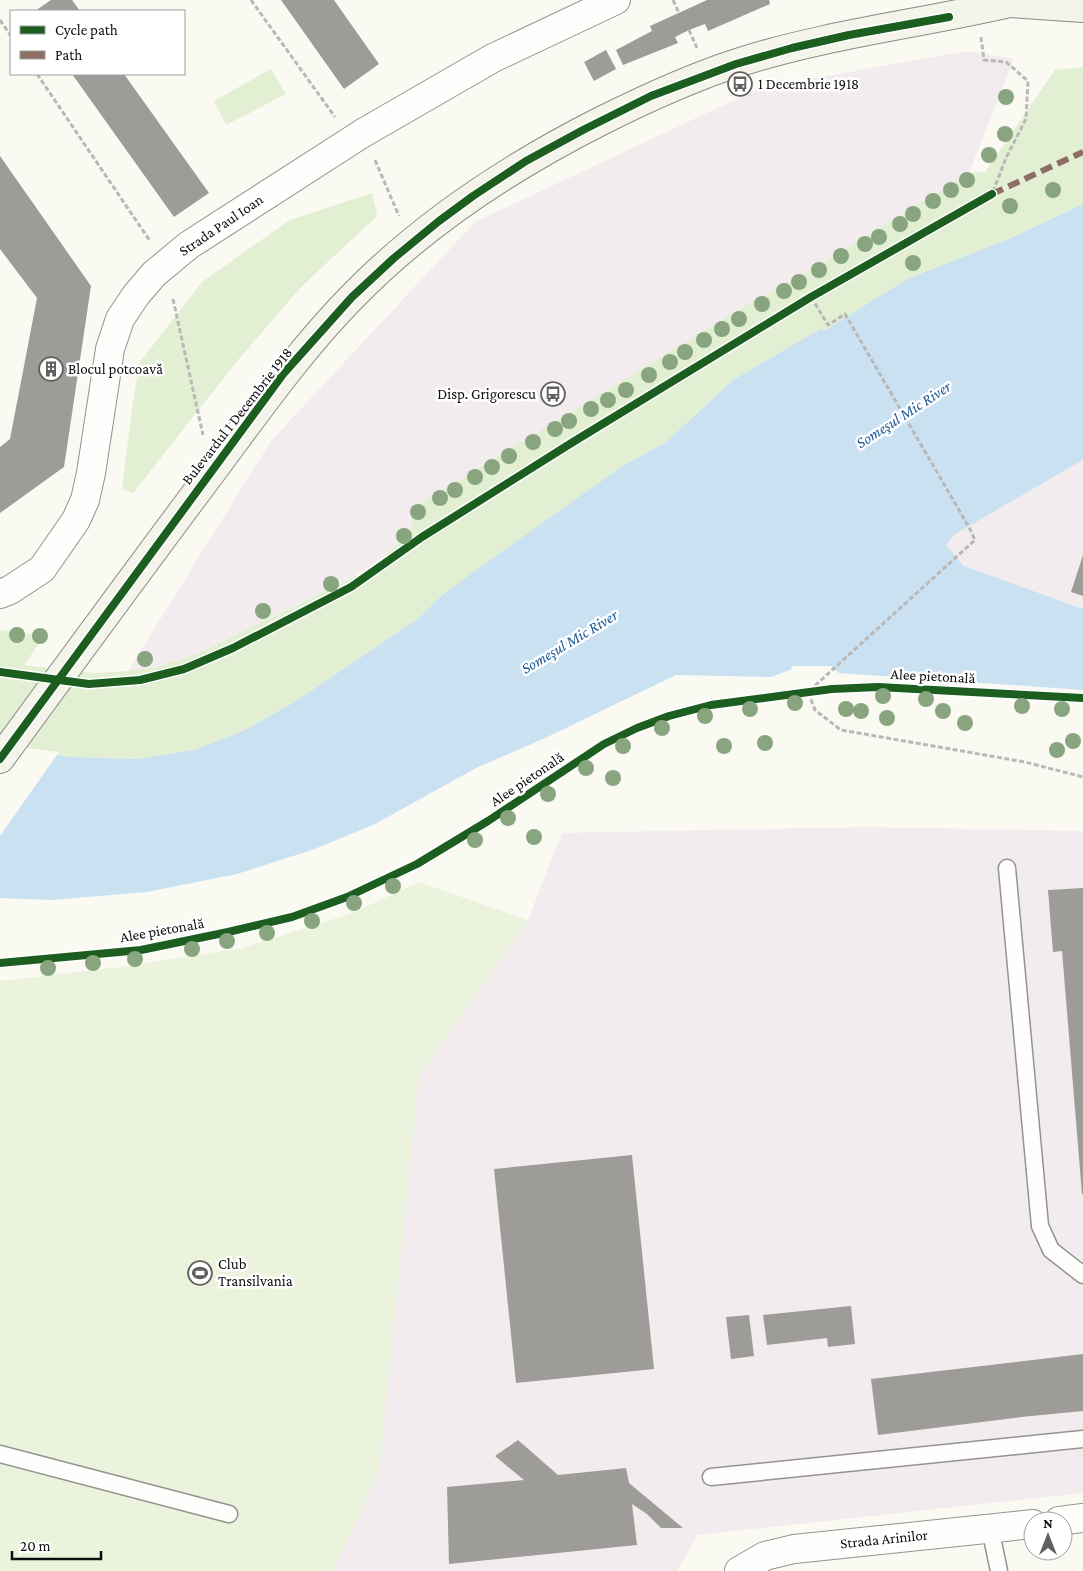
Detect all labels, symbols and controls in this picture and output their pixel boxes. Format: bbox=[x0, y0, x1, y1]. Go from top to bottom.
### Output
legend bbox=[10, 10, 185, 75]
text: Cycle path bbox=[55, 22, 118, 39]
text: Path bbox=[55, 47, 82, 63]
bus stop icon: 1 Decembrie 1918 bbox=[727, 71, 753, 97]
place label: 1 Decembrie 1918 bbox=[758, 76, 859, 92]
street label: Strada Paul Ioan bbox=[176, 191, 266, 259]
street label: Bulevardul 1 Decembrie 1918 bbox=[179, 344, 295, 488]
building icon: Blocul potcoavă bbox=[38, 356, 64, 382]
place label: Blocul potcoavă bbox=[68, 361, 163, 378]
water label: Someşul Mic River bbox=[853, 377, 955, 452]
bus stop icon: Disp. Grigorescu bbox=[540, 381, 566, 407]
place label: Disp. Grigorescu bbox=[437, 386, 536, 403]
water label: Someşul Mic River bbox=[518, 606, 621, 678]
street label: Alee pietonală bbox=[890, 666, 976, 687]
street label: Alee pietonală bbox=[487, 749, 567, 810]
street label: Alee pietonală bbox=[119, 915, 205, 946]
place label: Club Transilvania bbox=[218, 1256, 293, 1289]
sports icon: Club Transilvania bbox=[187, 1260, 213, 1286]
north arrow bbox=[1023, 1511, 1073, 1561]
text: N bbox=[1043, 1515, 1053, 1531]
street label: Strada Arinilor bbox=[839, 1526, 929, 1552]
scale bar bbox=[12, 1528, 101, 1560]
text: 20 m bbox=[20, 1538, 51, 1554]

